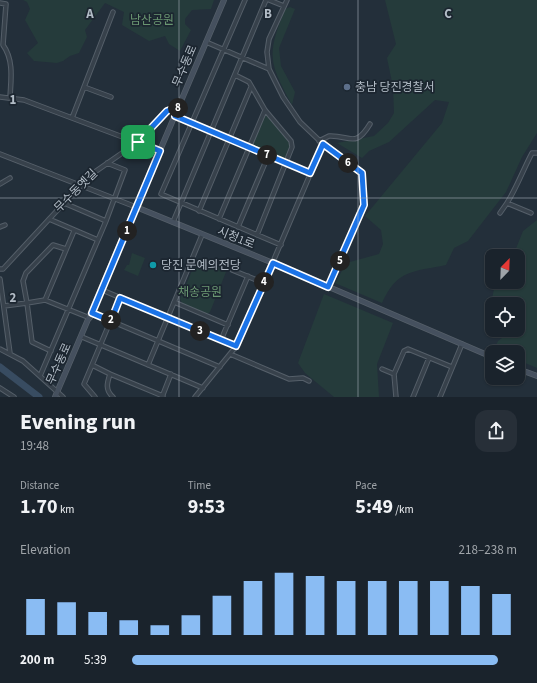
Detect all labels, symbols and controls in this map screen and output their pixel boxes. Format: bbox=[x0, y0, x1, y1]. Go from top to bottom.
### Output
text: A bbox=[85, 5, 94, 23]
text: B bbox=[264, 5, 272, 23]
text: C bbox=[444, 5, 452, 23]
park label: 남산공원 bbox=[130, 12, 174, 29]
street label: 무수동로 bbox=[169, 42, 201, 90]
place label: 충남 당진경찰서 bbox=[355, 79, 435, 96]
marker: 충남 당진경찰서 bbox=[342, 82, 352, 92]
text: 1 bbox=[10, 91, 17, 109]
pin: 8 bbox=[168, 98, 188, 118]
text: 8 bbox=[175, 100, 181, 115]
pin bbox=[121, 125, 155, 159]
icon: arrive bbox=[127, 131, 149, 153]
pin: 7 bbox=[257, 145, 277, 165]
text: 7 bbox=[264, 147, 270, 162]
pin: 6 bbox=[338, 153, 358, 173]
text: 6 bbox=[345, 155, 351, 170]
street label: 무수동옛길 bbox=[50, 165, 102, 217]
pin: 1 bbox=[117, 221, 137, 241]
text: 1 bbox=[124, 223, 130, 238]
street label: 시청1로 bbox=[215, 223, 257, 253]
north arrow bbox=[485, 249, 525, 289]
map controls bbox=[485, 249, 525, 385]
pin: 5 bbox=[330, 251, 350, 271]
text: 5 bbox=[337, 253, 343, 268]
place label: 당진 문예의전당 bbox=[161, 257, 241, 274]
marker: 당진 문예의전당 bbox=[148, 260, 158, 270]
pin: 4 bbox=[254, 272, 274, 292]
text: 4 bbox=[261, 274, 267, 289]
park label: 채송공원 bbox=[178, 284, 222, 301]
text: 2 bbox=[10, 289, 17, 307]
button: locate bbox=[485, 297, 525, 337]
pin: 2 bbox=[101, 310, 121, 330]
text: 2 bbox=[108, 312, 114, 327]
pin: 3 bbox=[190, 321, 210, 341]
text: 3 bbox=[197, 323, 203, 338]
street label: 무수동로 bbox=[42, 340, 76, 388]
button: layers bbox=[485, 345, 525, 385]
text: Evening run bbox=[20, 406, 136, 438]
button: share bbox=[475, 410, 517, 452]
text: 19:48 bbox=[20, 437, 49, 455]
text: Distance bbox=[20, 478, 59, 493]
text: Time bbox=[188, 478, 211, 493]
text: Pace bbox=[355, 478, 377, 493]
text: 1.70 bbox=[20, 493, 58, 521]
text: 9:53 bbox=[188, 493, 225, 521]
text: 5:49 bbox=[355, 493, 393, 521]
text: km bbox=[58, 502, 74, 517]
text: /km bbox=[393, 502, 414, 517]
text: Elevation bbox=[20, 541, 71, 559]
text: 218–238 m bbox=[459, 541, 517, 559]
text: 200 m bbox=[20, 651, 54, 669]
text: 5:39 bbox=[84, 651, 107, 669]

